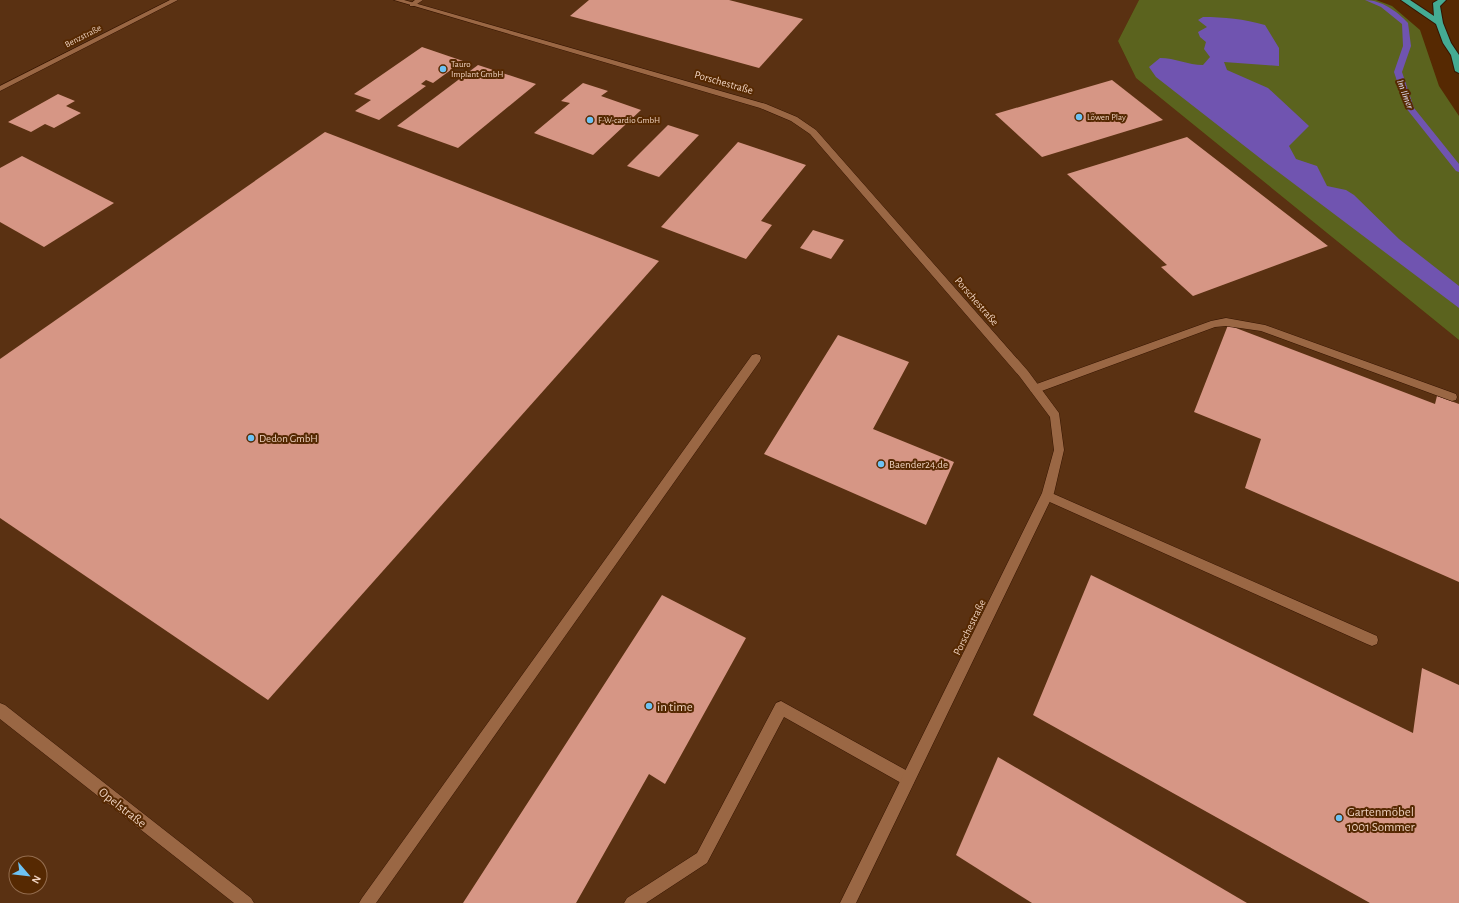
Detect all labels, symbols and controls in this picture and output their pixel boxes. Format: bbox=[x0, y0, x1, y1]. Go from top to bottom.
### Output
street label: Benzstraße bbox=[64, 23, 103, 49]
place label: Tauro Implant GmbH bbox=[451, 60, 503, 79]
marker: Tauro Implant GmbH bbox=[438, 64, 448, 74]
street label: Porschestraße bbox=[693, 69, 754, 96]
water label: Im Ilmer bbox=[1395, 78, 1415, 111]
marker: Löwen Play bbox=[1074, 112, 1084, 122]
place label: Löwen Play bbox=[1087, 113, 1126, 122]
marker: F-W-cardio GmbH bbox=[585, 115, 595, 125]
place label: F-W-cardio GmbH bbox=[598, 116, 660, 125]
street label: Porschestraße bbox=[953, 275, 1001, 328]
marker: Dedon GmbH bbox=[246, 433, 256, 443]
place label: Dedon GmbH bbox=[259, 433, 318, 444]
marker: Baender24.de bbox=[876, 459, 886, 469]
place label: Baender24.de bbox=[889, 459, 948, 470]
street label: Porschestraße bbox=[951, 598, 988, 657]
marker: in time bbox=[644, 701, 654, 711]
place label: in time bbox=[657, 701, 693, 714]
street label: Opelstraße bbox=[96, 786, 148, 831]
place label: Gartenmöbel 1001 Sommer bbox=[1347, 806, 1416, 834]
marker: Gartenmöbel 1001 Sommer bbox=[1334, 813, 1344, 823]
north arrow bbox=[8, 855, 48, 895]
text: N bbox=[30, 873, 43, 885]

